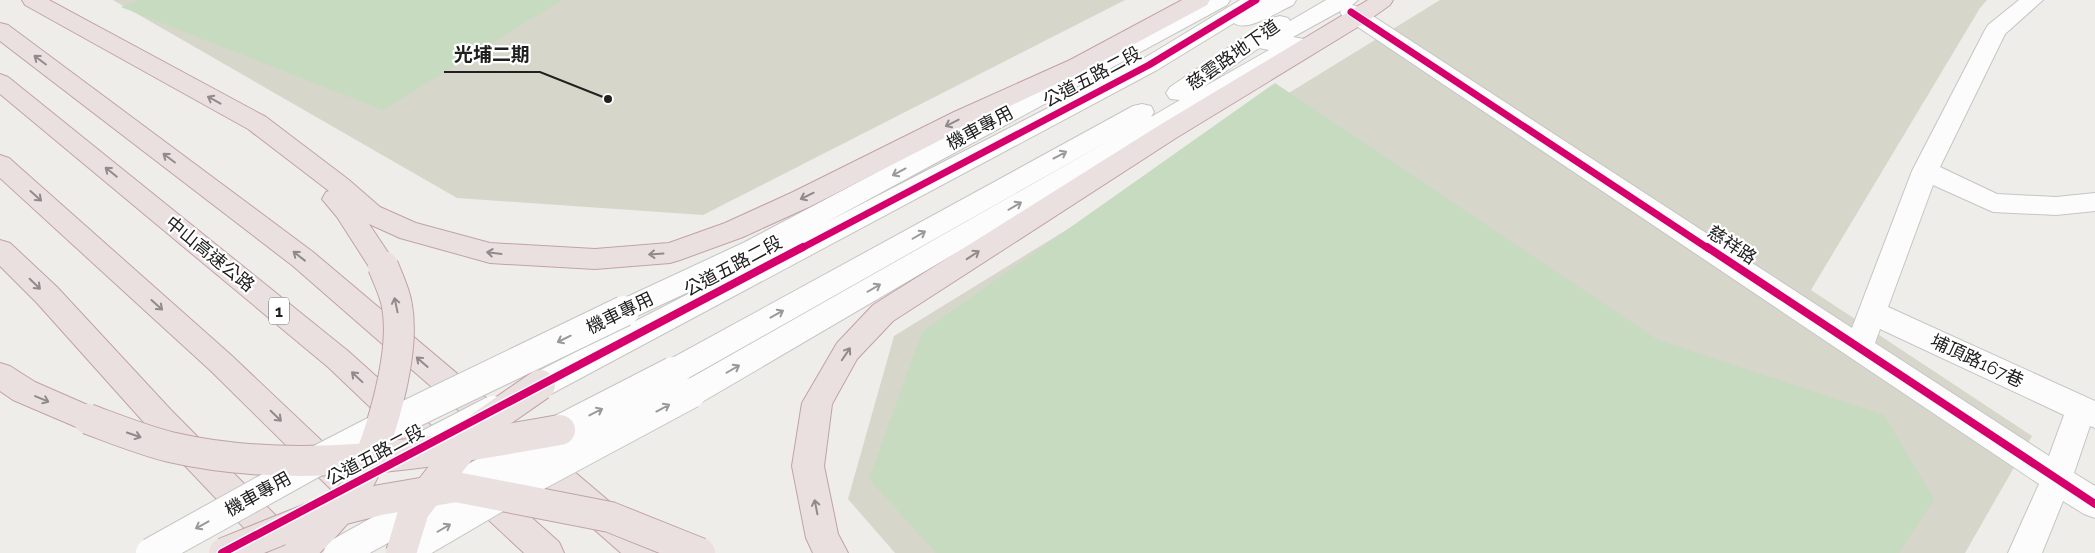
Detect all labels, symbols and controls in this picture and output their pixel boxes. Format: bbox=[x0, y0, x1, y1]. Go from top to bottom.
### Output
street label: 慈雲路地下道 bbox=[1182, 15, 1283, 94]
callout: 光埔二期 bbox=[444, 38, 540, 72]
street label: 公道五路二段 bbox=[1039, 42, 1144, 111]
text: 光埔二期 bbox=[454, 43, 530, 65]
one-way arrow bbox=[33, 55, 47, 65]
one-way arrow bbox=[207, 95, 222, 104]
street label: 機車專用 bbox=[943, 101, 1016, 154]
one-way arrow bbox=[945, 119, 960, 128]
one-way arrow bbox=[1053, 150, 1068, 160]
one-way arrow bbox=[162, 153, 176, 163]
one-way arrow bbox=[105, 167, 118, 178]
one-way arrow bbox=[892, 167, 906, 177]
one-way arrow bbox=[30, 191, 43, 202]
one-way arrow bbox=[800, 192, 815, 202]
one-way arrow bbox=[1007, 201, 1021, 211]
street label: 中山高速公路 bbox=[162, 211, 259, 296]
street label: 慈祥路 bbox=[1704, 221, 1761, 268]
one-way arrow bbox=[911, 230, 926, 240]
street label: 公道五路二段 bbox=[680, 231, 785, 300]
one-way arrow bbox=[486, 248, 502, 258]
one-way arrow bbox=[648, 250, 664, 259]
one-way arrow bbox=[965, 250, 979, 260]
one-way arrow bbox=[293, 251, 306, 262]
one-way arrow bbox=[29, 278, 41, 290]
one-way arrow bbox=[866, 282, 880, 292]
street label: 機車專用 bbox=[583, 287, 657, 338]
road number: 1 bbox=[269, 298, 289, 324]
one-way arrow bbox=[391, 298, 400, 314]
one-way arrow bbox=[150, 300, 163, 311]
one-way arrow bbox=[769, 309, 784, 319]
street label: 埔頂路167巷 bbox=[1927, 330, 2027, 391]
one-way arrow bbox=[557, 335, 572, 345]
one-way arrow bbox=[841, 347, 851, 361]
one-way arrow bbox=[416, 356, 429, 367]
one-way arrow bbox=[725, 363, 740, 373]
one-way arrow bbox=[351, 371, 364, 383]
one-way arrow bbox=[34, 395, 49, 405]
one-way arrow bbox=[656, 403, 671, 413]
one-way arrow bbox=[588, 407, 603, 416]
one-way arrow bbox=[269, 410, 282, 422]
street label: 公道五路二段 bbox=[322, 420, 427, 489]
one-way arrow bbox=[126, 431, 142, 440]
street label: 機車專用 bbox=[221, 467, 294, 520]
one-way arrow bbox=[811, 500, 820, 516]
one-way arrow bbox=[195, 521, 210, 531]
one-way arrow bbox=[437, 523, 451, 533]

